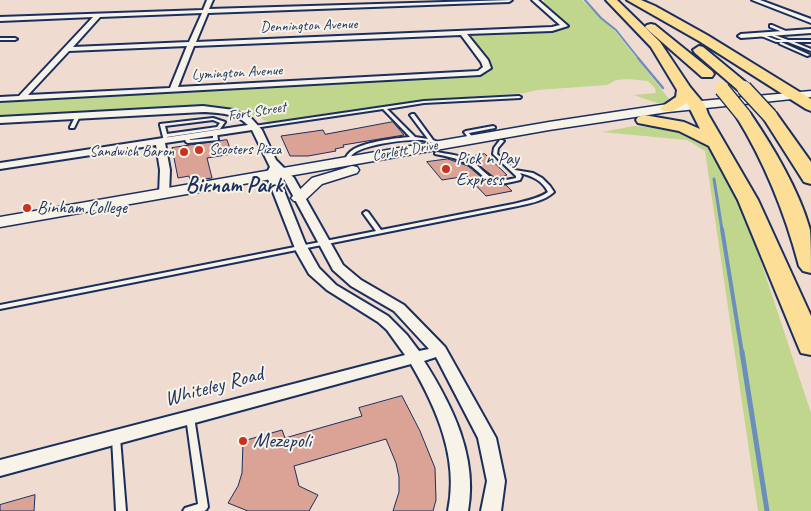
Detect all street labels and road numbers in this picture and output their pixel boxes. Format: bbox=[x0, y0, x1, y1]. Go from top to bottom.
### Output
street label: Dennington Avenue bbox=[260, 15, 358, 37]
street label: Lymington Avenue bbox=[191, 62, 283, 84]
street label: Fort Street bbox=[227, 99, 287, 125]
street label: Corlett Drive bbox=[371, 136, 439, 166]
street label: Whiteley Road bbox=[162, 362, 266, 412]

